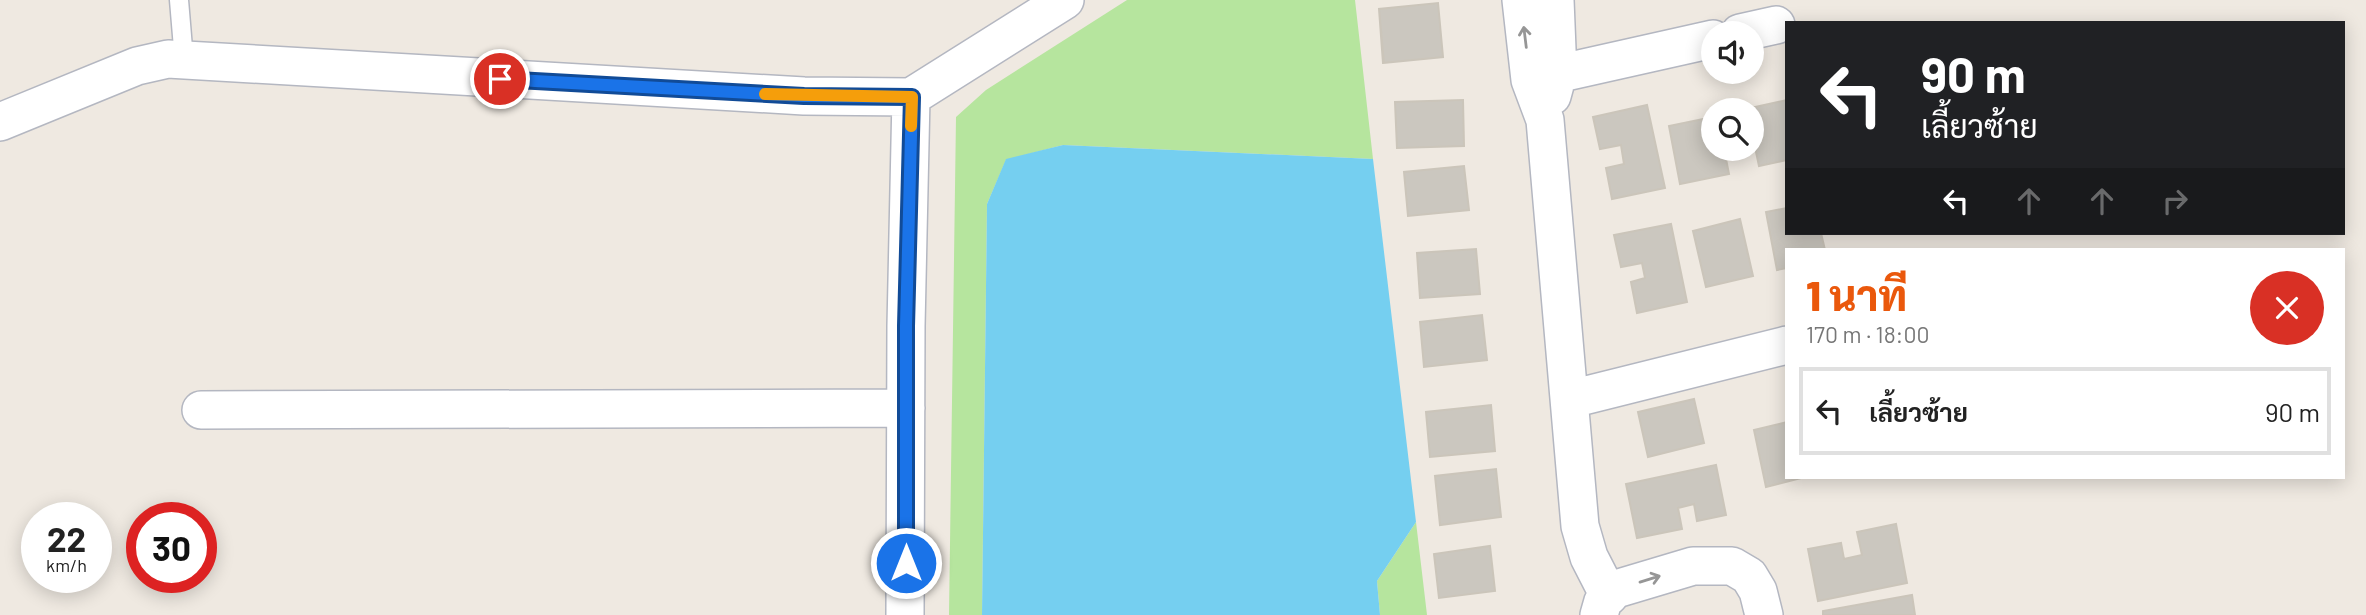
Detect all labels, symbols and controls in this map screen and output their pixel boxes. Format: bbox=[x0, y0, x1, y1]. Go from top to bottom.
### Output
map controls bbox=[1701, 21, 1764, 161]
button: sound bbox=[1701, 21, 1764, 84]
one-way arrow bbox=[1519, 26, 1532, 49]
text: 90 m bbox=[1921, 44, 2026, 103]
pin bbox=[470, 49, 530, 109]
icon: left bbox=[1806, 49, 1897, 140]
icon: arrive bbox=[481, 60, 519, 98]
button: search bbox=[1701, 98, 1764, 161]
text: เลี้ยวซ้าย bbox=[1921, 106, 2038, 144]
icon: left bbox=[1937, 182, 1975, 220]
icon: ahead bbox=[2010, 182, 2048, 220]
icon: ahead bbox=[2083, 182, 2121, 220]
icon: right bbox=[2156, 182, 2194, 220]
text: 1 นาที bbox=[1806, 269, 1907, 319]
button: close bbox=[2250, 271, 2324, 345]
text: 170 m · 18:00 bbox=[1806, 320, 1929, 348]
icon: left bbox=[1810, 392, 1848, 430]
text: เลี้ยวซ้าย bbox=[1869, 396, 1968, 427]
text: 90 m bbox=[2265, 396, 2320, 427]
speed limit sign: 30 bbox=[126, 502, 217, 593]
text: 22 bbox=[47, 517, 86, 559]
position arrow bbox=[869, 526, 943, 600]
text: km/h bbox=[46, 554, 87, 576]
one-way arrow bbox=[1639, 571, 1661, 584]

